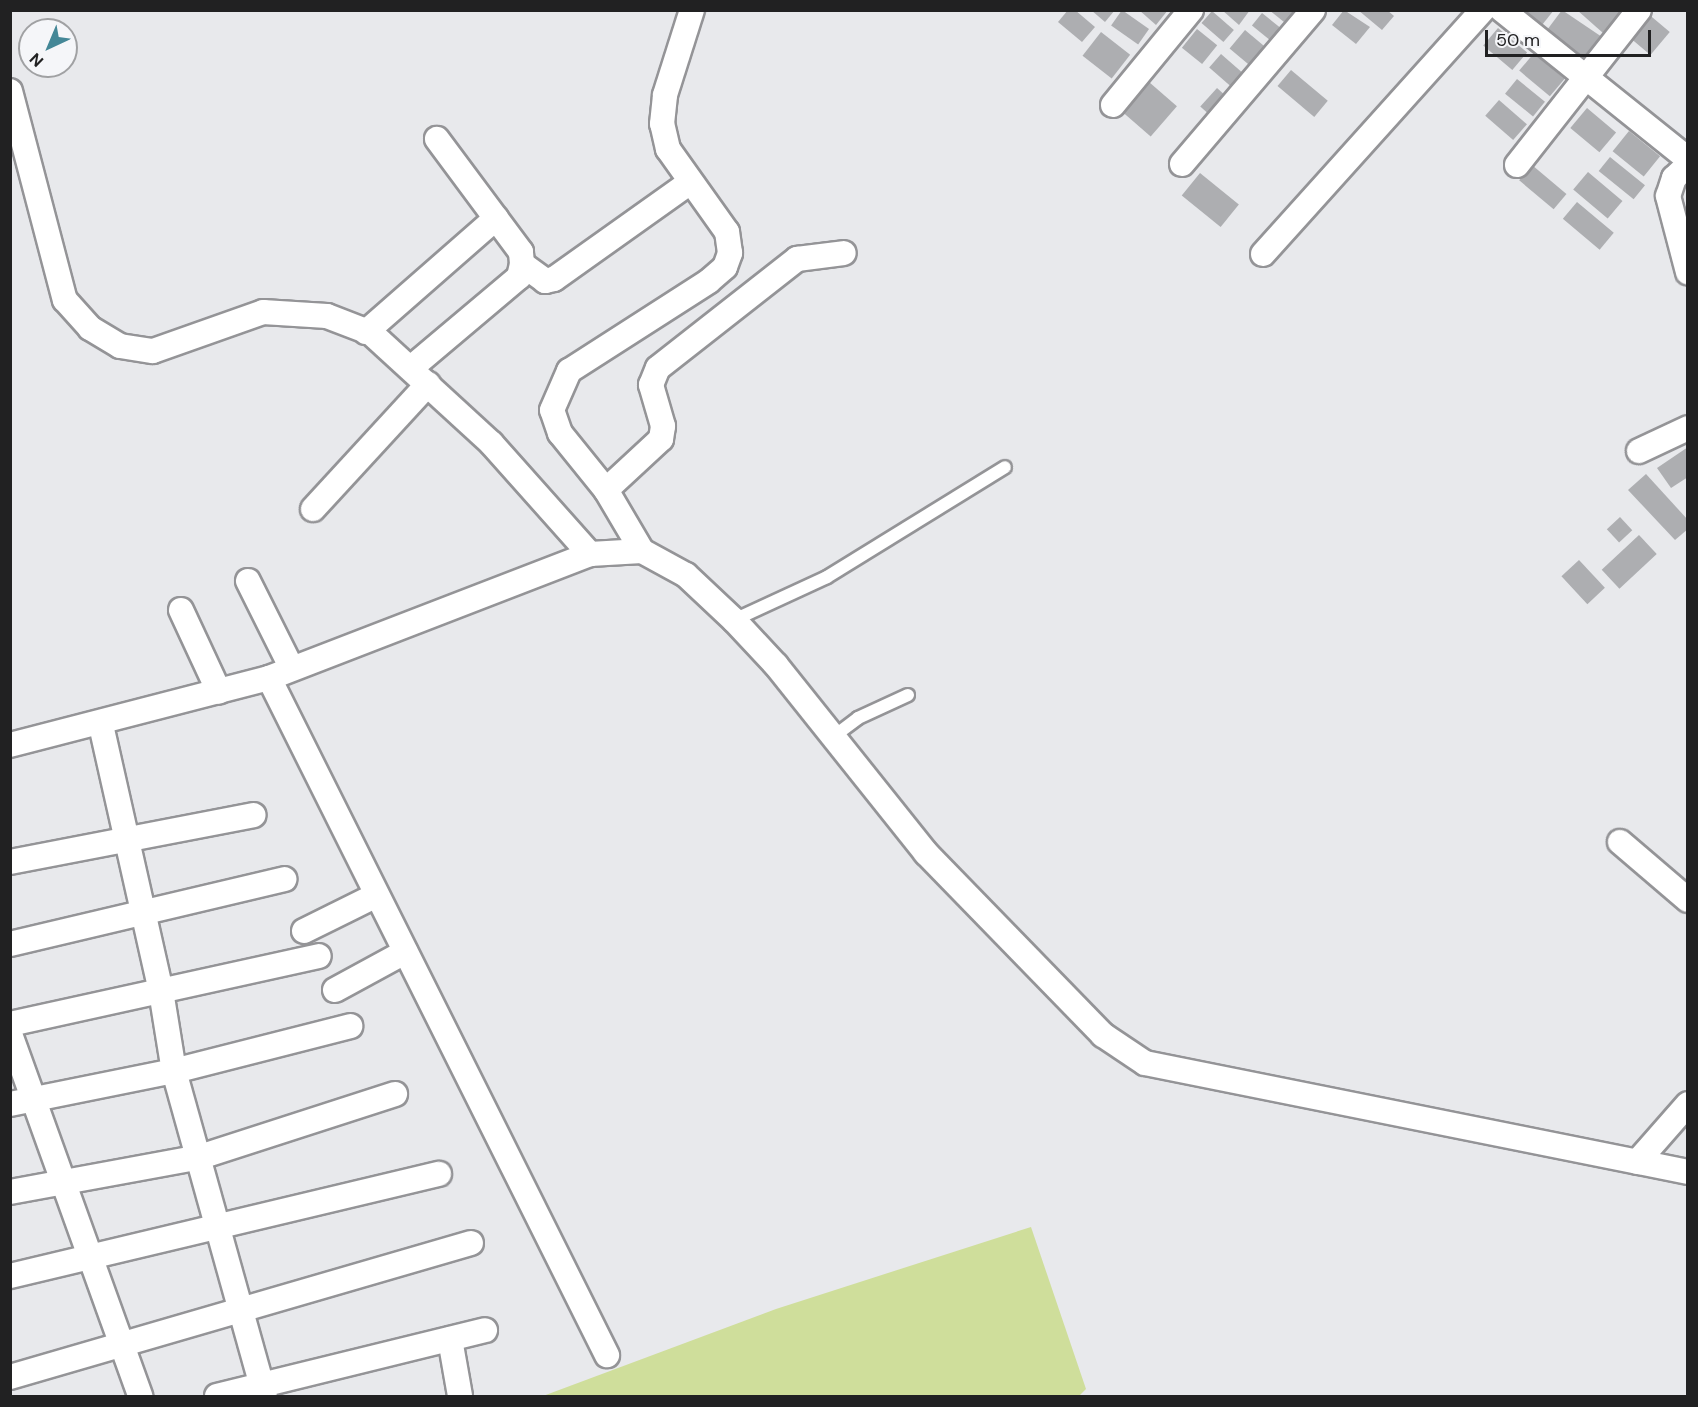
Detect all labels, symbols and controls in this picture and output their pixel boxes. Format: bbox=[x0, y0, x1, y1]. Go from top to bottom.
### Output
north arrow bbox=[18, 18, 78, 78]
scale bar bbox=[1488, 18, 1654, 56]
text: 50 m bbox=[1496, 28, 1540, 52]
text: N bbox=[25, 48, 48, 71]

